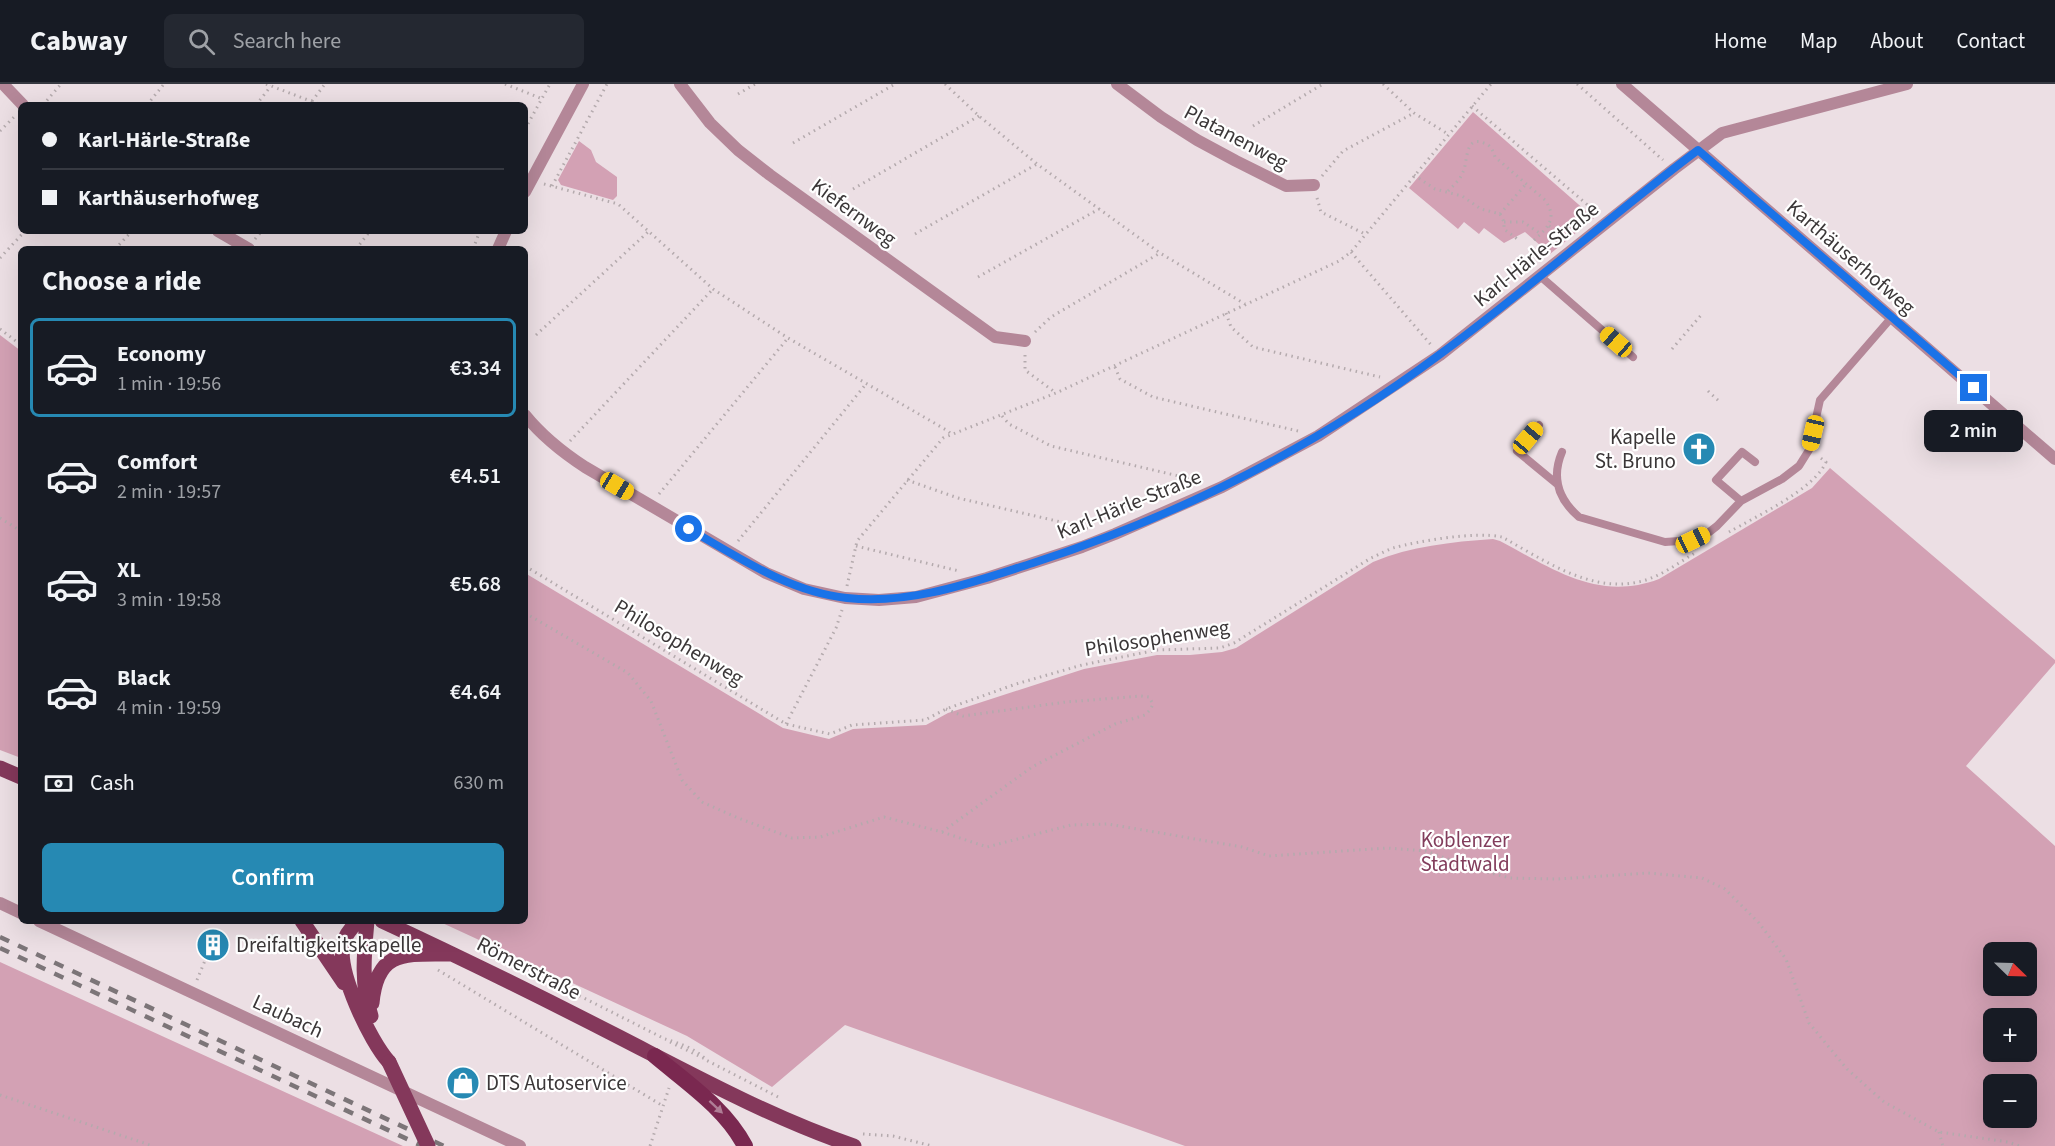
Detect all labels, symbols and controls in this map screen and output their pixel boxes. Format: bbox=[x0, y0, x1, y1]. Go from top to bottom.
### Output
search box bbox=[164, 14, 584, 68]
text: Cabway bbox=[30, 21, 128, 61]
icon: search bbox=[185, 25, 218, 58]
text: Search here bbox=[233, 25, 341, 57]
text: Home bbox=[1714, 26, 1767, 56]
text: Map bbox=[1800, 26, 1838, 56]
text: About bbox=[1871, 26, 1923, 56]
text: Contact bbox=[1956, 26, 2025, 56]
street label: Platanenweg bbox=[1179, 97, 1294, 177]
text: Karl-Härle-Straße bbox=[78, 124, 250, 156]
street label: Kiefernweg bbox=[805, 171, 903, 253]
text: Karthäuserhofweg bbox=[78, 182, 259, 214]
street label: Karthäuserhofweg bbox=[1780, 193, 1922, 322]
street label: Karl-Härle-Straße bbox=[1467, 194, 1605, 314]
text: Choose a ride bbox=[42, 262, 202, 301]
car bbox=[1597, 323, 1635, 361]
text: Economy bbox=[117, 338, 206, 370]
icon: car bbox=[45, 341, 99, 395]
text: €3.34 bbox=[450, 352, 501, 384]
text: 1 min · 19:56 bbox=[117, 370, 221, 398]
route end bbox=[1960, 374, 1987, 401]
callout: 2 min bbox=[1924, 409, 2024, 451]
car bbox=[1800, 413, 1826, 453]
text: 2 min bbox=[1950, 417, 1997, 445]
car bbox=[1510, 418, 1546, 458]
place label: Kapelle St. Bruno bbox=[1595, 422, 1676, 476]
church icon: Kapelle St. Bruno bbox=[1681, 431, 1717, 467]
text: Comfort bbox=[117, 446, 198, 478]
icon: car bbox=[45, 449, 99, 503]
text: €4.51 bbox=[450, 460, 501, 492]
street label: Karl-Härle-Straße bbox=[1052, 461, 1206, 547]
car bbox=[597, 469, 637, 503]
text: 2 min · 19:57 bbox=[117, 478, 221, 506]
route start bbox=[675, 515, 702, 542]
car bbox=[1673, 524, 1713, 556]
text: XL bbox=[117, 554, 141, 586]
icon: car bbox=[45, 557, 99, 611]
text: €5.68 bbox=[450, 568, 501, 600]
text: 3 min · 19:58 bbox=[117, 586, 221, 614]
street label: Philosophenweg bbox=[609, 592, 750, 693]
street label: Philosophenweg bbox=[1082, 612, 1232, 664]
text: Black bbox=[117, 662, 171, 694]
icon: car bbox=[45, 665, 99, 719]
text: €4.64 bbox=[450, 676, 501, 708]
text: 4 min · 19:59 bbox=[117, 694, 221, 722]
icon: cash bbox=[42, 767, 75, 800]
text: Cash bbox=[90, 767, 135, 799]
text: 630 m bbox=[454, 769, 504, 797]
park label: Koblenzer Stadtwald bbox=[1420, 825, 1510, 879]
button: Confirm bbox=[42, 843, 504, 912]
building icon: Dreifaltigkeitskapelle bbox=[195, 927, 231, 963]
street label: Römerstraße bbox=[472, 929, 586, 1007]
place label: Dreifaltigkeitskapelle bbox=[236, 930, 421, 960]
north arrow bbox=[1983, 942, 2037, 996]
map controls bbox=[1983, 942, 2037, 1128]
street label: Laubach bbox=[248, 987, 328, 1045]
button: + bbox=[1983, 1008, 2037, 1062]
shop icon: DTS Autoservice bbox=[445, 1065, 481, 1101]
place label: DTS Autoservice bbox=[486, 1068, 627, 1098]
button: − bbox=[1983, 1074, 2037, 1128]
one-way arrow bbox=[708, 1100, 722, 1114]

